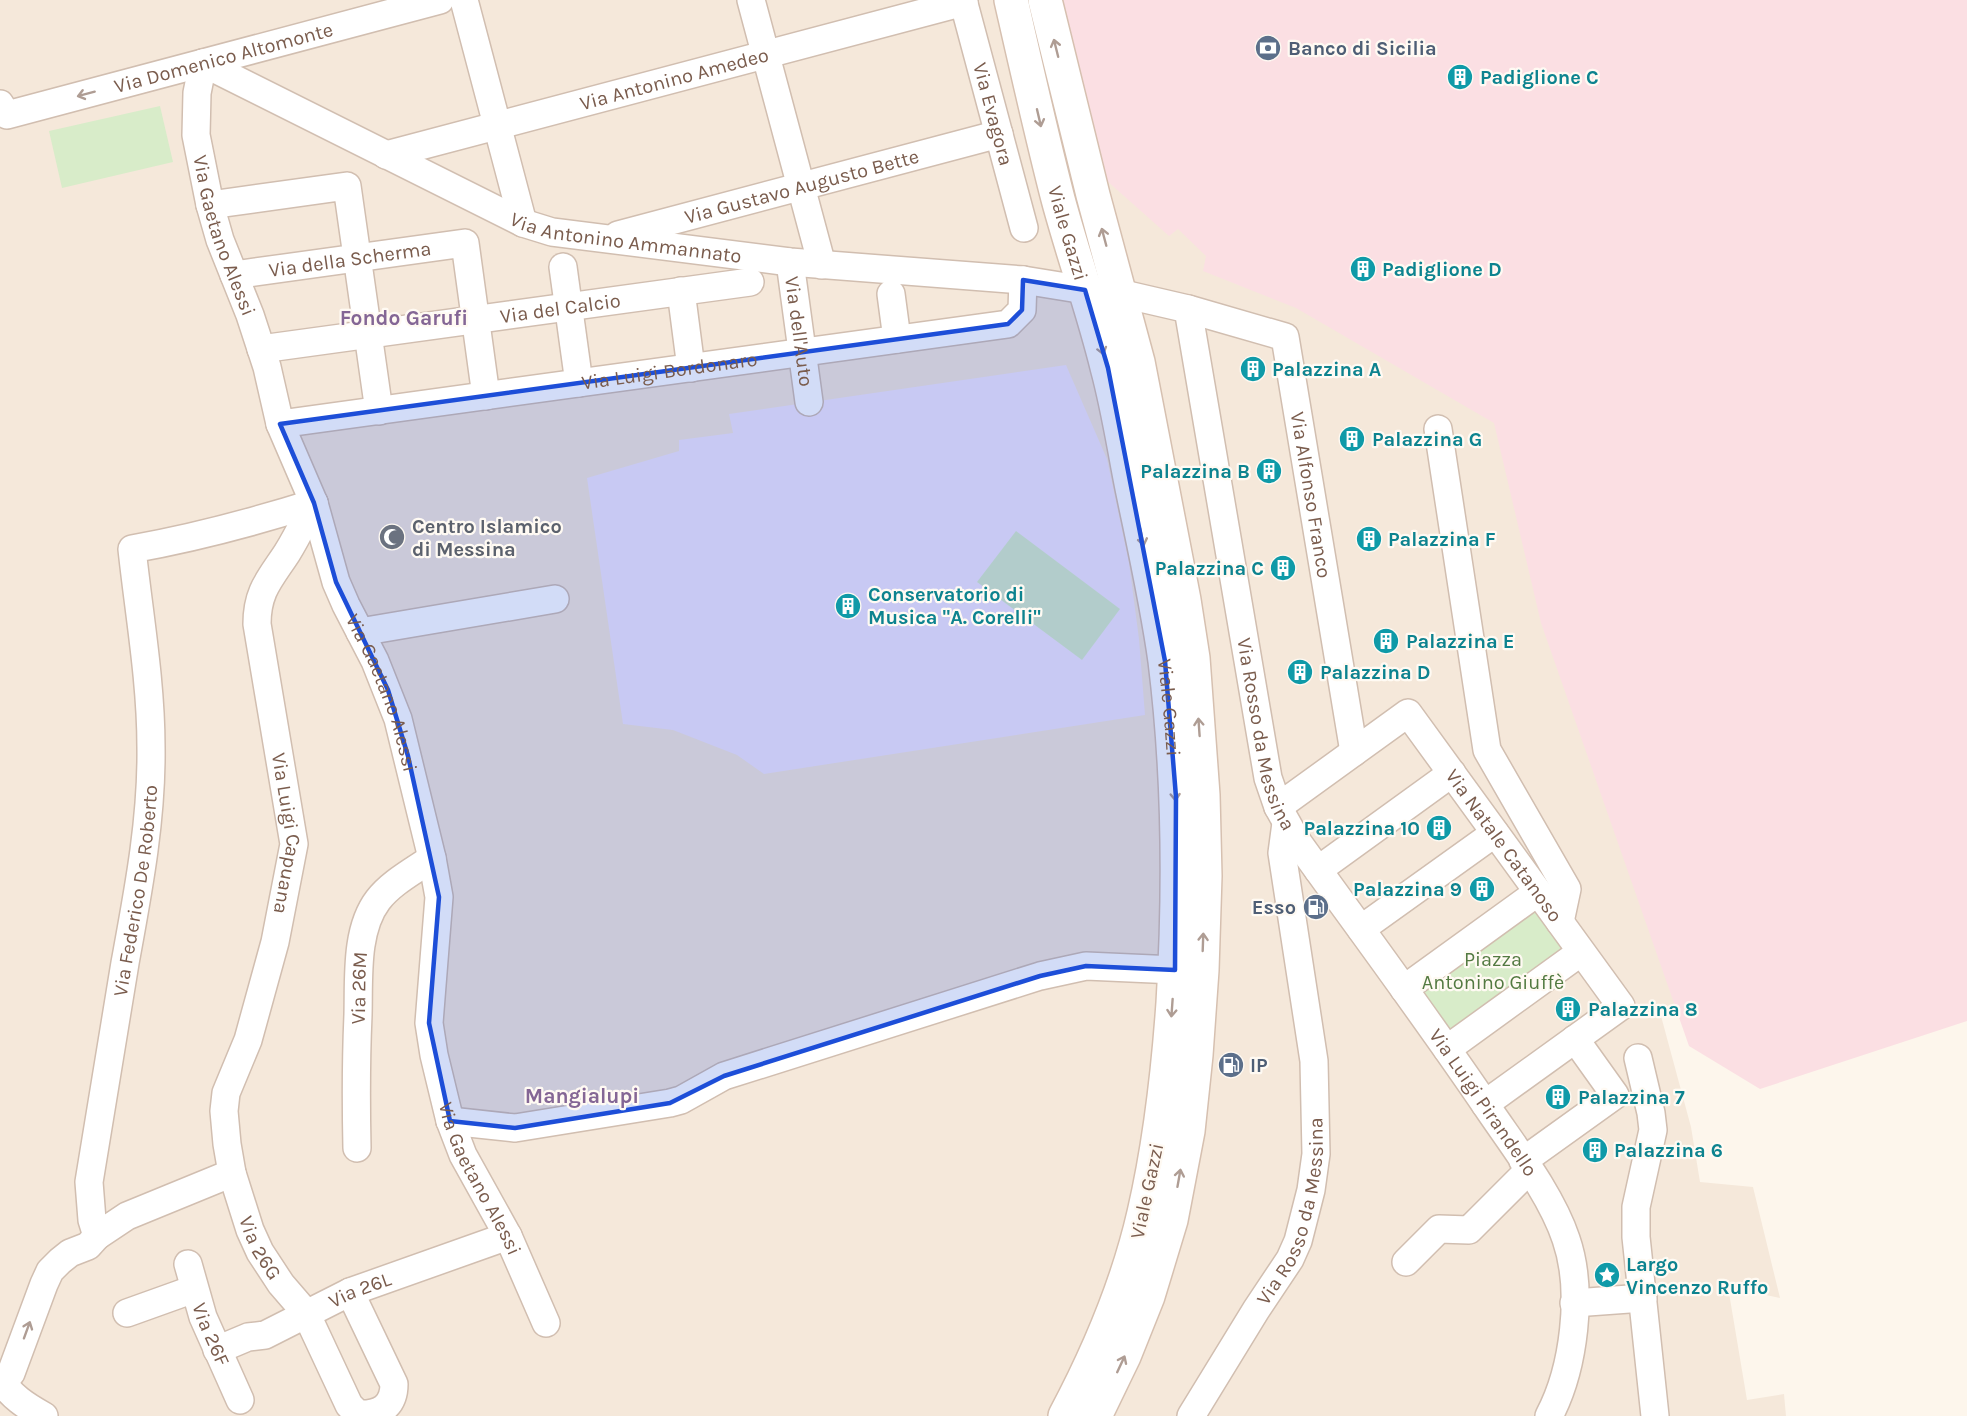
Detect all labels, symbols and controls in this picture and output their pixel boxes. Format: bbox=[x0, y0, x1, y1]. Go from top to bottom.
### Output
street label: Via Domenico Altomonte bbox=[112, 17, 335, 98]
bank icon: Banco di Sicilia bbox=[1253, 33, 1283, 63]
place label: Banco di Sicilia bbox=[1288, 37, 1437, 60]
one-way arrow bbox=[1050, 38, 1062, 57]
street label: Via Antonino Amedeo bbox=[577, 43, 771, 115]
street label: Via Evagora bbox=[969, 60, 1018, 168]
building icon: Padiglione C bbox=[1445, 62, 1475, 92]
place label: Padiglione C bbox=[1480, 66, 1599, 89]
one-way arrow bbox=[77, 89, 96, 100]
one-way arrow bbox=[1033, 108, 1045, 127]
street label: Via Gustavo Augusto Bette bbox=[682, 144, 921, 228]
street label: Via Gaetano Alessi bbox=[189, 153, 261, 319]
street label: Viale Gazzi bbox=[1044, 183, 1093, 283]
street label: Via Antonino Ammannato bbox=[506, 207, 743, 267]
one-way arrow bbox=[1098, 228, 1109, 247]
street label: Via della Scherma bbox=[267, 236, 433, 282]
building icon: Padiglione D bbox=[1348, 254, 1378, 284]
place label: Padiglione D bbox=[1382, 258, 1502, 281]
street label: Via dell'Auto bbox=[781, 275, 818, 388]
street label: Via del Calcio bbox=[498, 288, 622, 328]
district label: Fondo Garufi bbox=[340, 306, 468, 330]
one-way arrow bbox=[1096, 336, 1107, 355]
street label: Via Luigi Bordonaro bbox=[580, 347, 759, 394]
building icon: Palazzina A bbox=[1238, 354, 1268, 384]
place label: Palazzina A bbox=[1272, 358, 1382, 381]
street label: Via Alfonso Franco bbox=[1286, 410, 1336, 580]
building icon: Palazzina G bbox=[1337, 424, 1367, 454]
place label: Palazzina G bbox=[1372, 428, 1482, 451]
building icon: Palazzina B bbox=[1254, 456, 1284, 486]
place label: Palazzina B bbox=[1140, 460, 1250, 483]
place label: Centro Islamico di Messina bbox=[412, 515, 562, 561]
mosque icon: Centro Islamico di Messina bbox=[377, 522, 407, 552]
building icon: Palazzina F bbox=[1354, 524, 1384, 554]
one-way arrow bbox=[1137, 527, 1149, 546]
place label: Palazzina F bbox=[1388, 528, 1496, 551]
building icon: Palazzina C bbox=[1268, 553, 1298, 583]
place label: Palazzina C bbox=[1155, 557, 1264, 580]
place label: Conservatorio di Musica "A. Corelli" bbox=[868, 583, 1041, 629]
building icon: Conservatorio di Musica "A. Corelli" bbox=[833, 591, 863, 621]
street label: Via Gaetano Alessi bbox=[341, 610, 422, 774]
building icon: Palazzina E bbox=[1371, 626, 1401, 656]
place label: Palazzina E bbox=[1406, 630, 1514, 653]
street label: Via Rosso da Messina bbox=[1233, 636, 1300, 834]
building icon: Palazzina D bbox=[1285, 657, 1315, 687]
street label: Viale Gazzi bbox=[1153, 658, 1185, 757]
place label: Palazzina D bbox=[1320, 661, 1430, 684]
one-way arrow bbox=[1193, 717, 1204, 737]
street label: Via Luigi Capuana bbox=[267, 751, 306, 916]
street label: Via Natale Catanoso bbox=[1441, 764, 1567, 926]
one-way arrow bbox=[1170, 782, 1181, 802]
street label: Via Federico De Roberto bbox=[108, 784, 162, 998]
building icon: Palazzina 10 bbox=[1424, 813, 1454, 843]
place label: Palazzina 10 bbox=[1304, 817, 1420, 840]
building icon: Palazzina 9 bbox=[1467, 874, 1497, 904]
place label: Palazzina 9 bbox=[1353, 878, 1462, 901]
fuel station icon: Esso bbox=[1301, 892, 1331, 922]
place label: Esso bbox=[1252, 896, 1296, 919]
one-way arrow bbox=[1197, 933, 1209, 953]
park label: Piazza Antonino Giuffè bbox=[1422, 948, 1564, 994]
street label: Via 26M bbox=[346, 951, 371, 1025]
building icon: Palazzina 8 bbox=[1553, 994, 1583, 1024]
one-way arrow bbox=[1167, 998, 1178, 1018]
place label: Palazzina 8 bbox=[1588, 998, 1698, 1021]
street label: Via Luigi Pirandello bbox=[1425, 1024, 1543, 1180]
fuel station icon: IP bbox=[1216, 1050, 1246, 1080]
place label: IP bbox=[1250, 1054, 1268, 1077]
building icon: Palazzina 7 bbox=[1543, 1082, 1573, 1112]
district label: Mangialupi bbox=[525, 1084, 639, 1108]
place label: Palazzina 7 bbox=[1578, 1086, 1685, 1109]
street label: Via Gaetano Alessi bbox=[434, 1100, 526, 1259]
street label: Via Rosso da Messina bbox=[1251, 1117, 1328, 1309]
building icon: Palazzina 6 bbox=[1580, 1135, 1610, 1165]
place label: Palazzina 6 bbox=[1614, 1139, 1723, 1162]
street label: Viale Gazzi bbox=[1126, 1141, 1168, 1241]
one-way arrow bbox=[1174, 1169, 1185, 1188]
street label: Via 26G bbox=[235, 1213, 286, 1284]
place label: Largo Vincenzo Ruffo bbox=[1626, 1253, 1768, 1299]
place icon: Largo Vincenzo Ruffo bbox=[1592, 1260, 1622, 1290]
street label: Via 26L bbox=[325, 1267, 395, 1313]
street label: Via 26F bbox=[188, 1300, 235, 1369]
one-way arrow bbox=[22, 1322, 33, 1340]
one-way arrow bbox=[1115, 1355, 1127, 1373]

